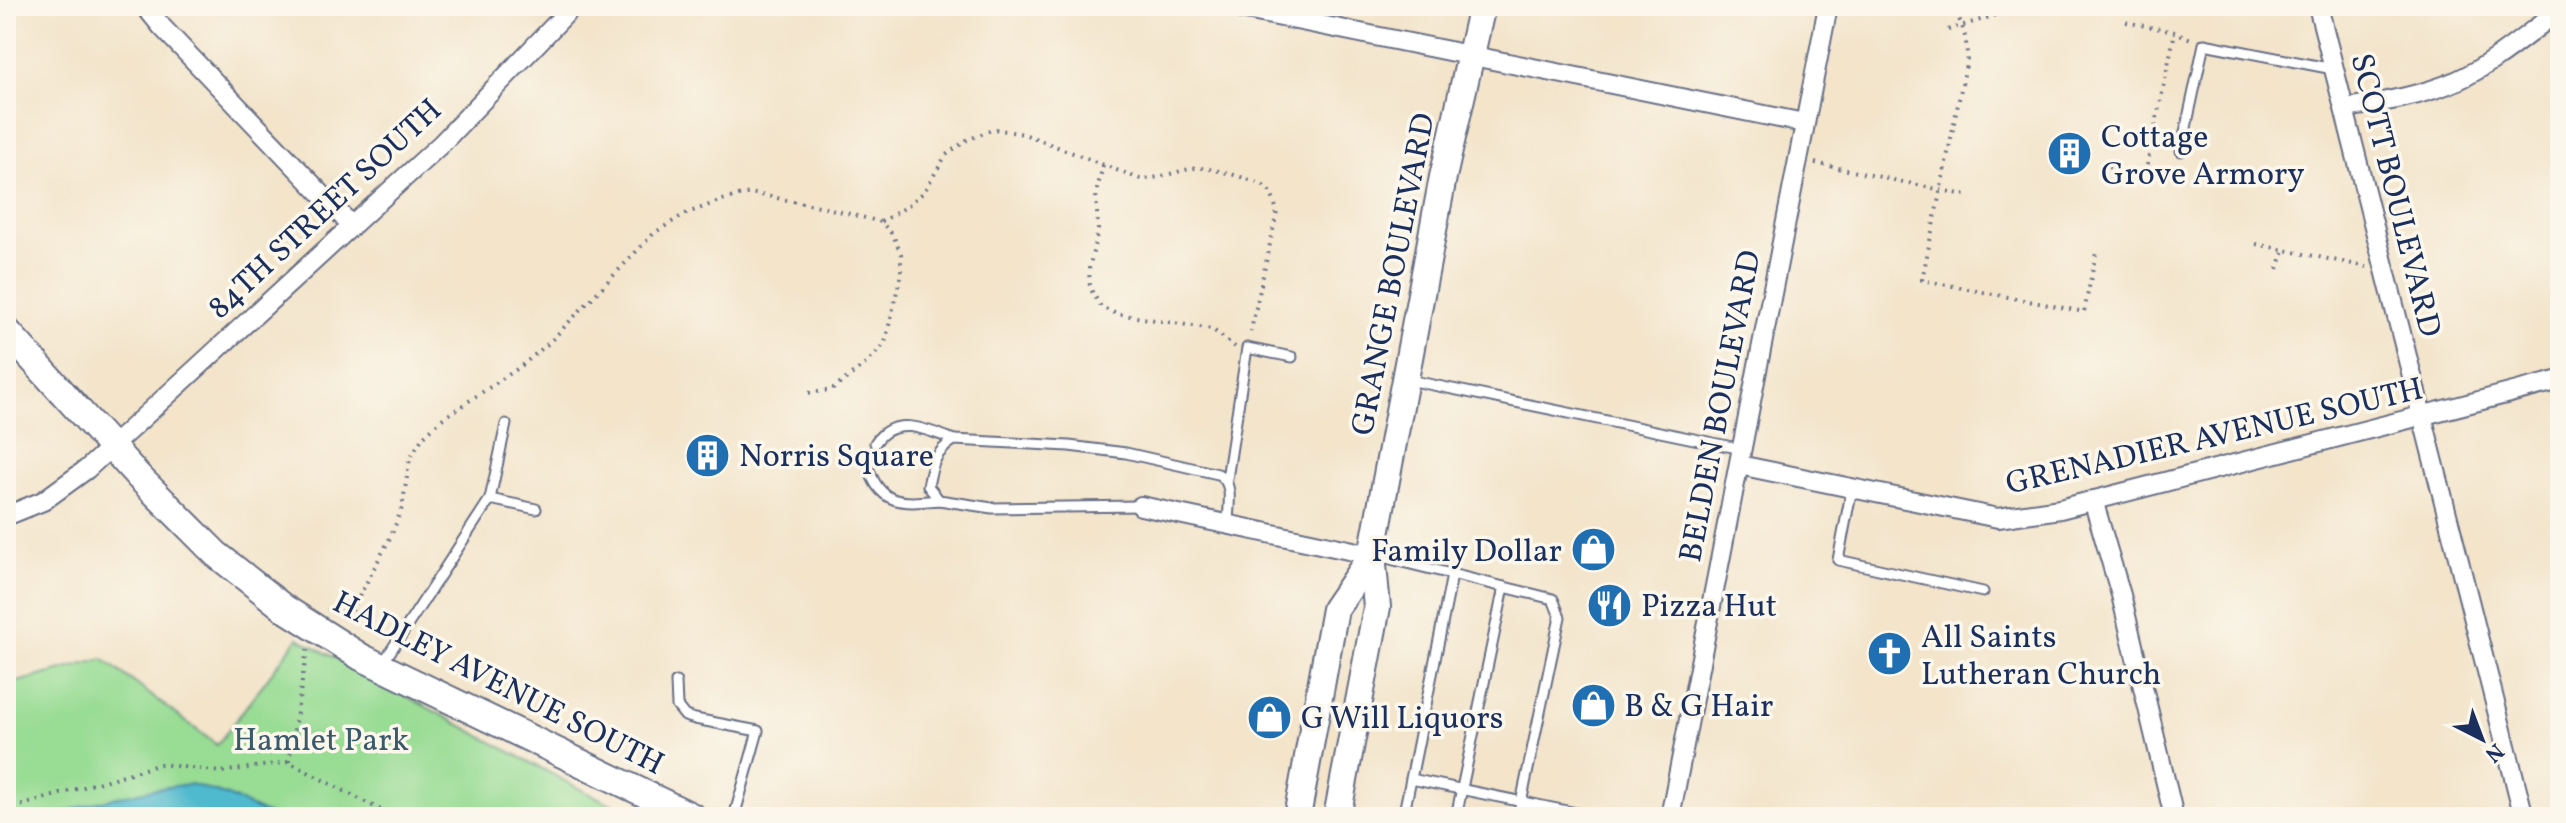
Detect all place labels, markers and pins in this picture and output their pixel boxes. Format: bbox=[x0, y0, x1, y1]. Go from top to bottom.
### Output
place label: Cottage Grove Armory bbox=[2101, 117, 2305, 198]
building icon: Cottage Grove Armory bbox=[2046, 130, 2094, 178]
building icon: Norris Square bbox=[684, 431, 732, 479]
place label: Norris Square bbox=[739, 436, 934, 480]
shop icon: Family Dollar bbox=[1569, 526, 1617, 574]
place label: Family Dollar bbox=[1371, 531, 1562, 575]
restaurant icon: Pizza Hut bbox=[1586, 581, 1634, 629]
place label: Pizza Hut bbox=[1641, 586, 1777, 630]
place label: All Saints Lutheran Church bbox=[1921, 617, 2161, 698]
church icon: All Saints Lutheran Church bbox=[1866, 630, 1914, 678]
shop icon: B & G Hair bbox=[1569, 681, 1617, 729]
place label: B & G Hair bbox=[1624, 686, 1773, 730]
shop icon: G Will Liquors bbox=[1246, 693, 1294, 741]
place label: G Will Liquors bbox=[1301, 698, 1503, 742]

